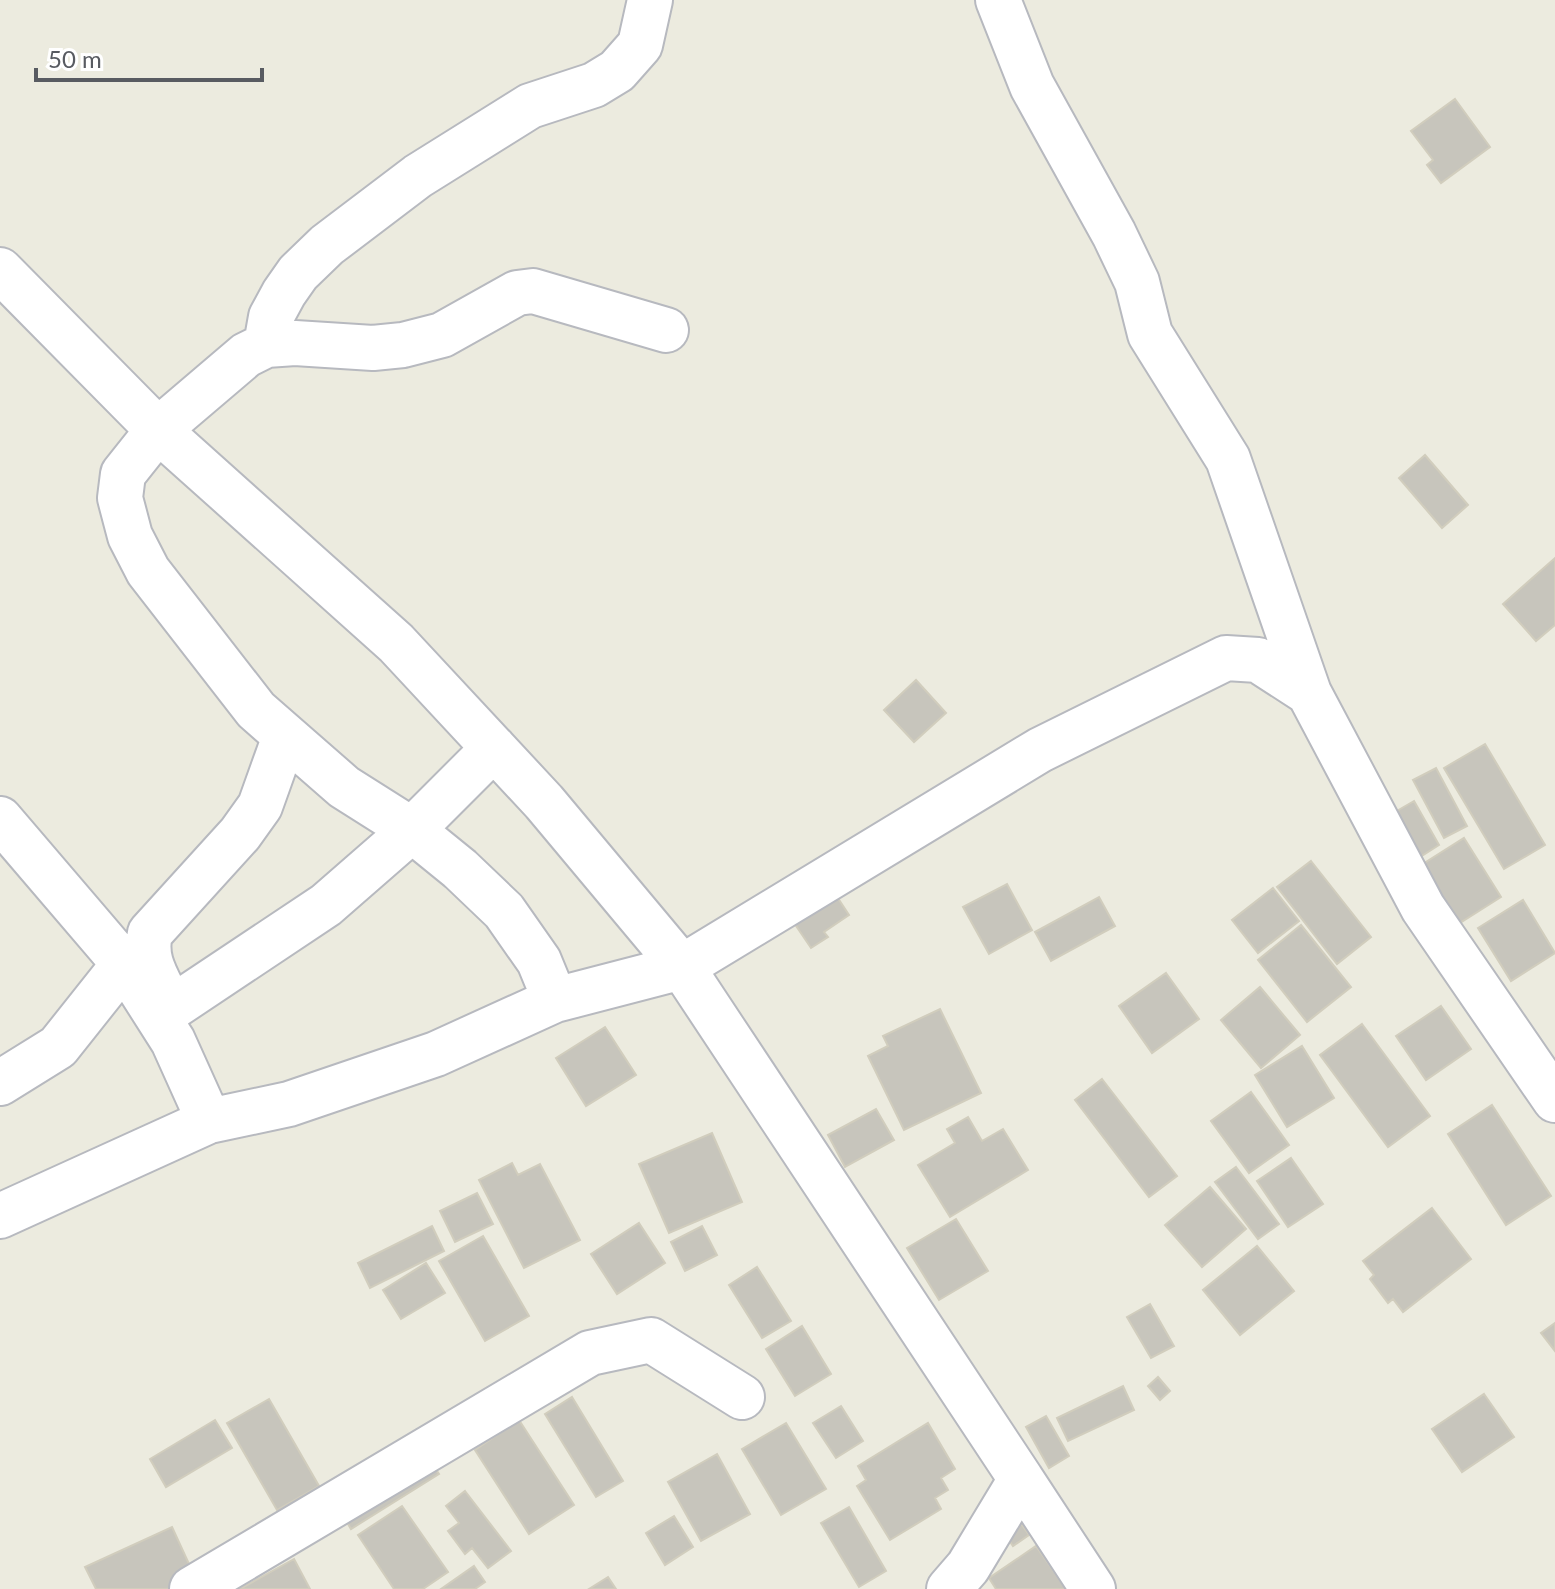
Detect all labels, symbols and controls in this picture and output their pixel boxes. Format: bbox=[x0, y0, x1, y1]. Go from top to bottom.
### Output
scale bar bbox=[36, 32, 262, 82]
text: 50 m bbox=[48, 44, 102, 73]

